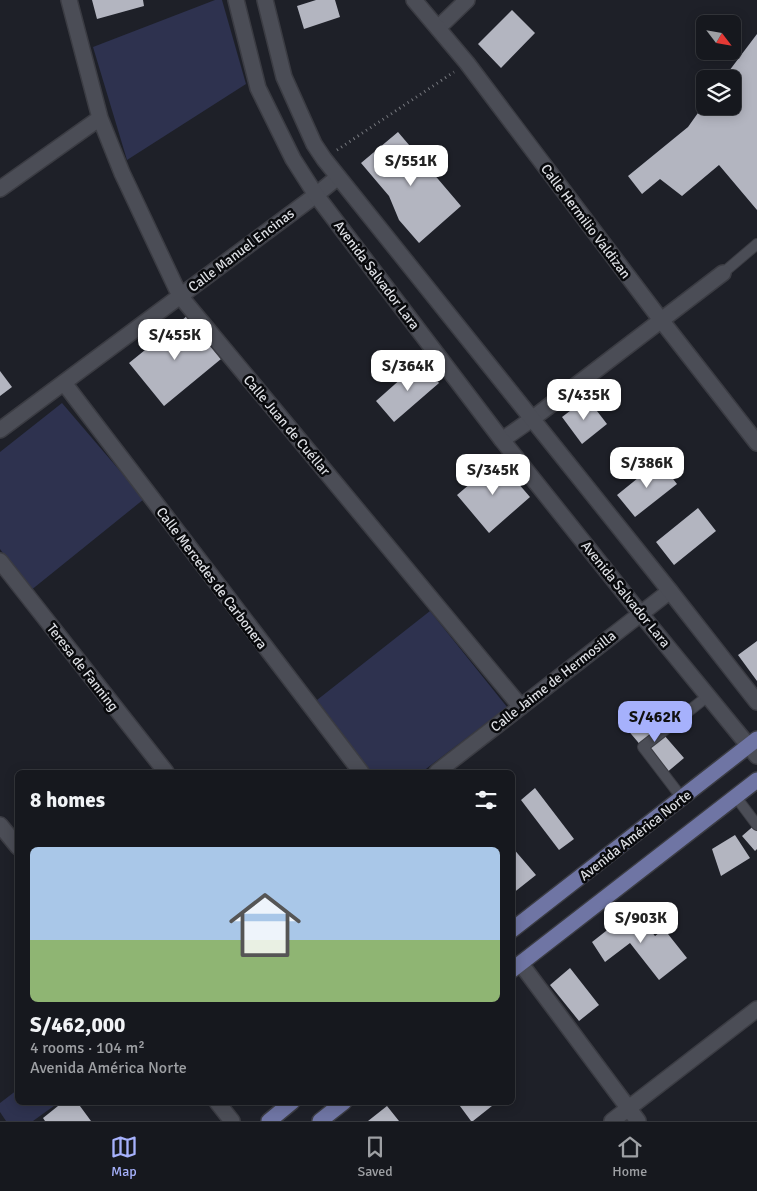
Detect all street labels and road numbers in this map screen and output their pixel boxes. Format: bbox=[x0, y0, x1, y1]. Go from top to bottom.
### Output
street label: Calle Hermilio Valdizan bbox=[537, 161, 634, 282]
street label: Calle Manuel Encinas bbox=[185, 205, 298, 296]
street label: Avenida Salvador Lara bbox=[330, 217, 423, 333]
street label: Calle Juan de Cuéllar bbox=[240, 372, 334, 480]
street label: Calle Mercedes de Carbonera bbox=[153, 504, 271, 653]
street label: Avenida Salvador Lara bbox=[577, 538, 674, 651]
street label: Teresa de Fanning bbox=[43, 620, 122, 714]
street label: Calle Jaime de Hermosilla bbox=[487, 627, 619, 736]
street label: Avenida América Norte bbox=[576, 786, 695, 884]

